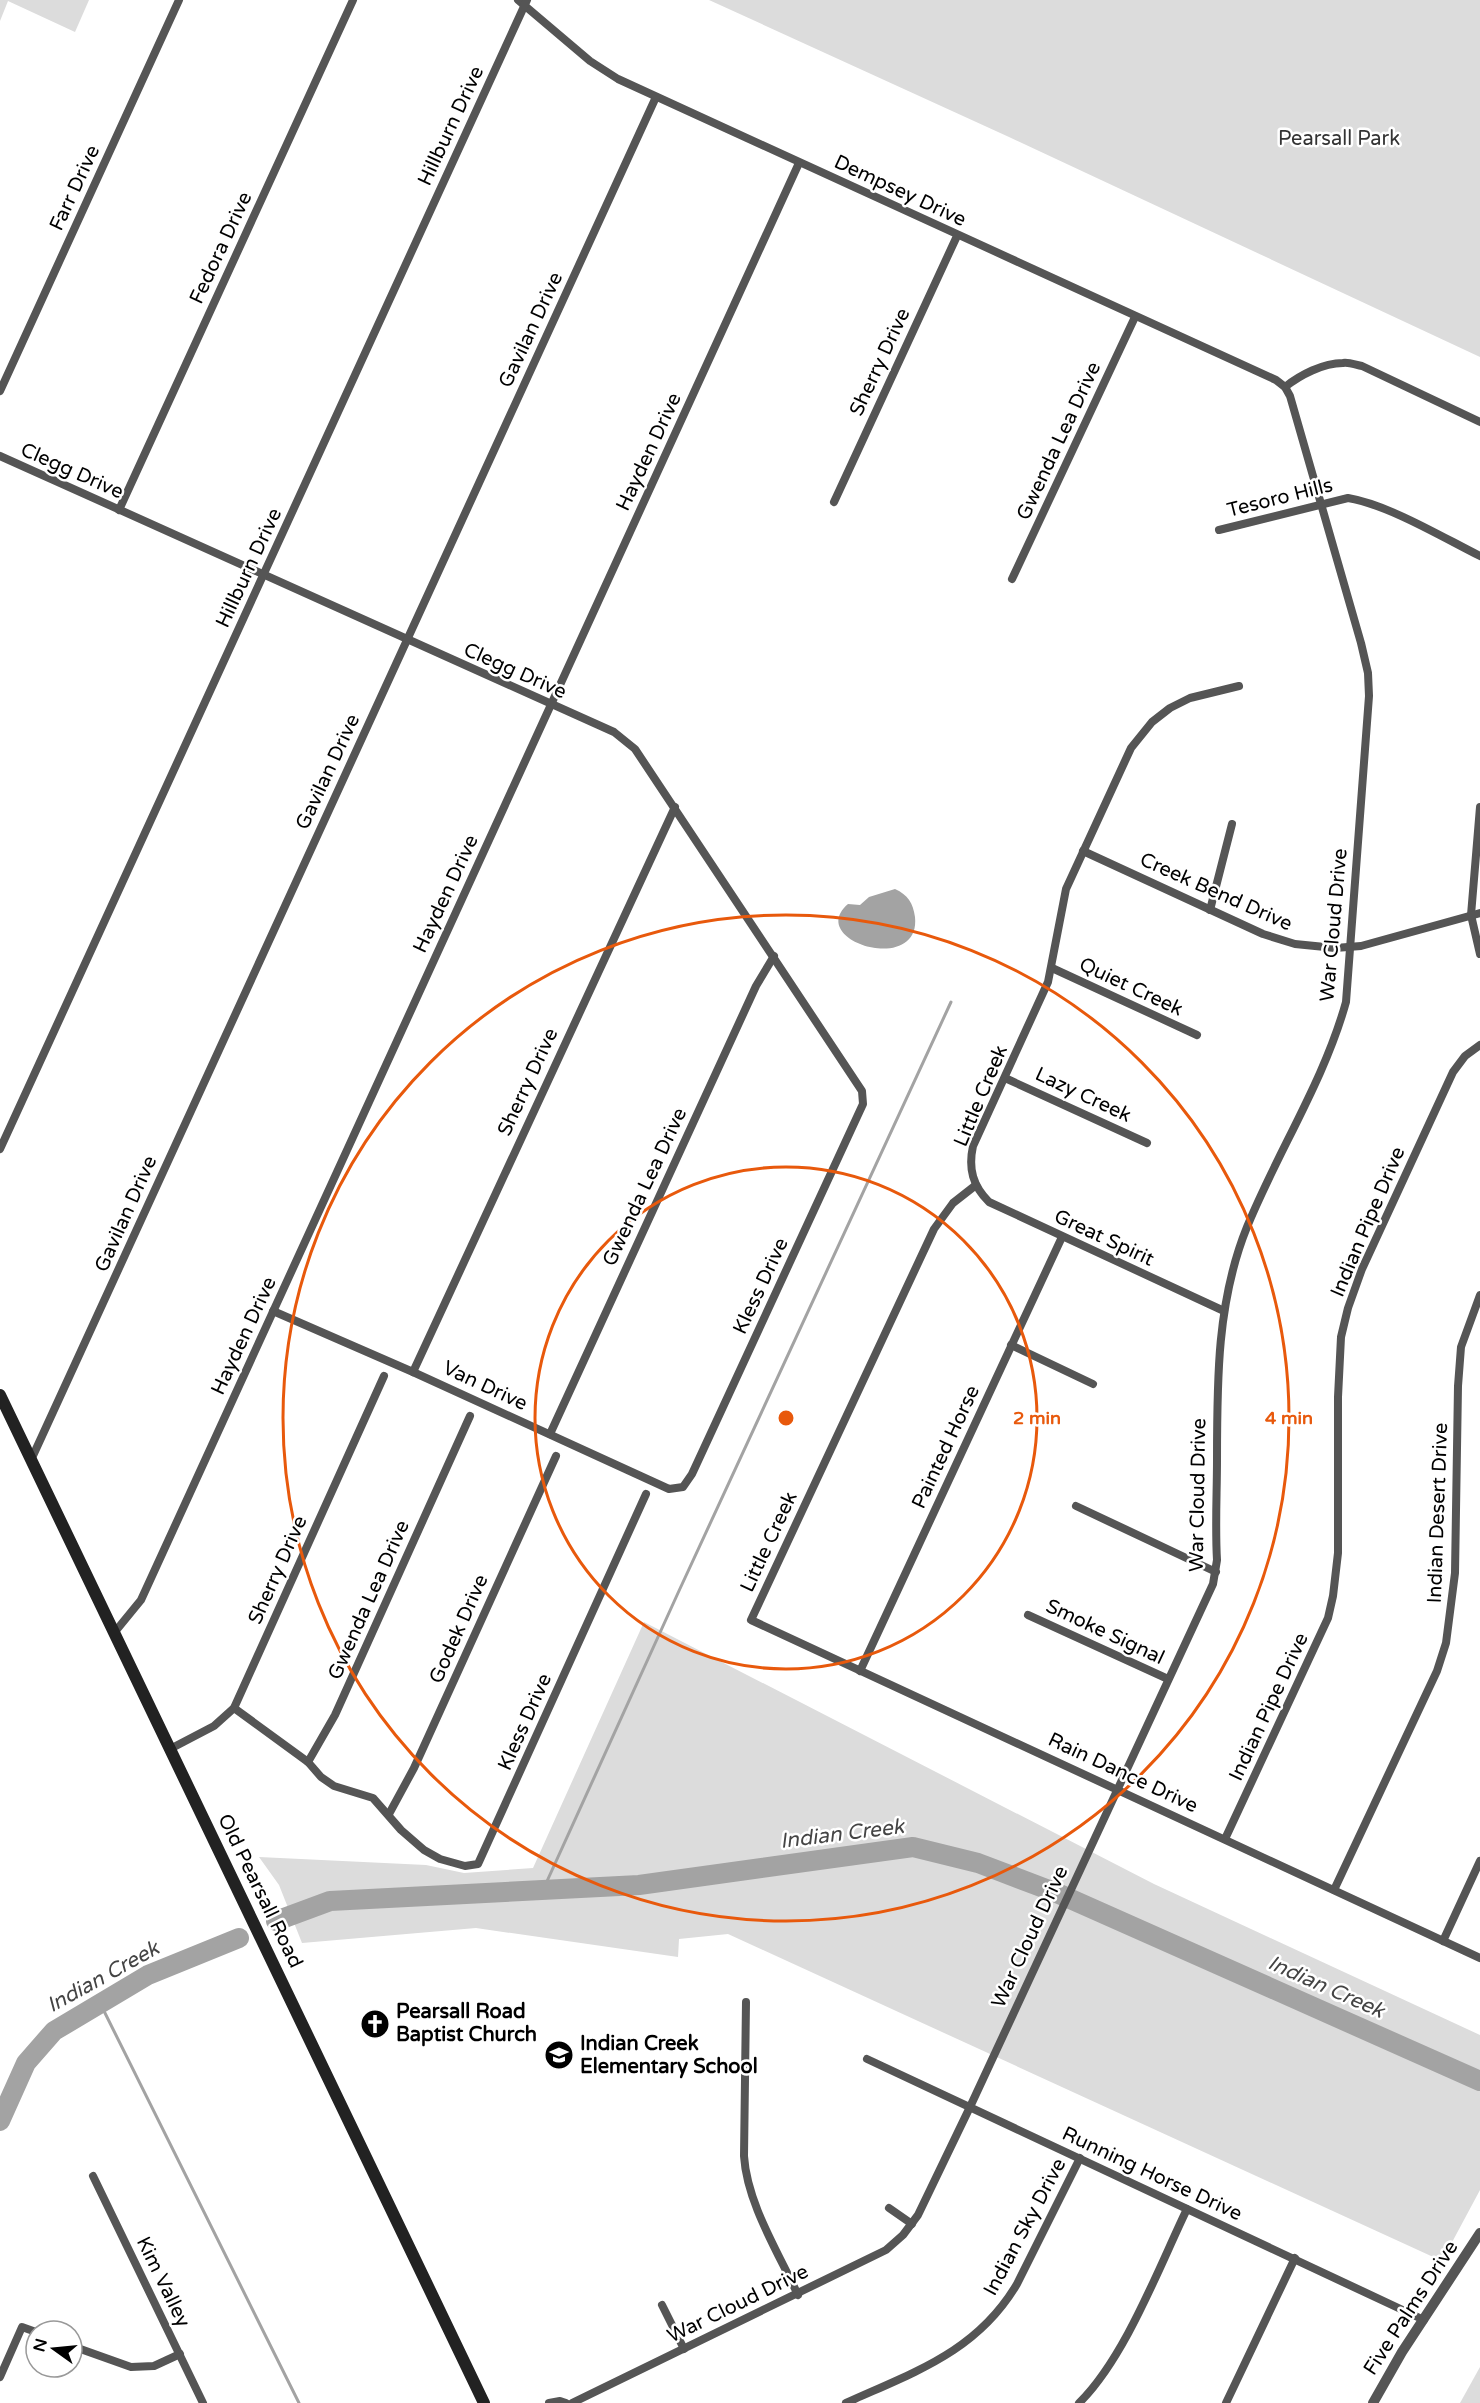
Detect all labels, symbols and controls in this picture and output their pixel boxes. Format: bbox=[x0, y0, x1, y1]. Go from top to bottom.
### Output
street label: Hillburn Drive bbox=[413, 62, 489, 190]
park label: Pearsall Park bbox=[1278, 127, 1400, 151]
street label: Farr Drive bbox=[45, 141, 105, 235]
street label: Dempsey Drive bbox=[830, 150, 970, 232]
street label: Fedora Drive bbox=[185, 188, 257, 308]
street label: Gavilan Drive bbox=[494, 268, 568, 392]
street label: Sherry Drive bbox=[845, 304, 915, 420]
street label: Gwenda Lea Drive bbox=[1012, 358, 1106, 524]
street label: Hayden Drive bbox=[611, 389, 687, 515]
street label: Clegg Drive bbox=[17, 438, 127, 504]
street label: Tesoro Hills bbox=[1225, 473, 1335, 523]
street label: Hillburn Drive bbox=[211, 504, 287, 632]
street label: Clegg Drive bbox=[460, 638, 570, 704]
street label: Gavilan Drive bbox=[291, 710, 365, 834]
street label: Hayden Drive bbox=[408, 831, 484, 957]
street label: War Cloud Drive bbox=[1315, 847, 1353, 1003]
street label: Creek Bend Drive bbox=[1136, 848, 1296, 936]
street label: Quiet Creek bbox=[1075, 952, 1187, 1022]
street label: Sherry Drive bbox=[493, 1024, 563, 1140]
street label: Little Creek bbox=[949, 1042, 1013, 1150]
street label: Lazy Creek bbox=[1031, 1062, 1135, 1128]
street label: Gwenda Lea Drive bbox=[598, 1104, 692, 1270]
street label: Indian Pipe Drive bbox=[1326, 1143, 1410, 1301]
street label: Gavilan Drive bbox=[90, 1152, 162, 1276]
street label: Great Spirit bbox=[1050, 1204, 1158, 1272]
street label: Kless Drive bbox=[728, 1234, 794, 1338]
street label: Hayden Drive bbox=[206, 1273, 282, 1399]
street label: Van Drive bbox=[439, 1356, 531, 1416]
street label: Painted Horse bbox=[907, 1382, 985, 1512]
text: 2 min bbox=[1013, 1407, 1061, 1429]
text: 4 min bbox=[1265, 1407, 1313, 1429]
centre of rings bbox=[776, 1408, 796, 1428]
street label: War Cloud Drive bbox=[1185, 1418, 1211, 1572]
street label: Indian Desert Drive bbox=[1423, 1422, 1453, 1604]
street label: Little Creek bbox=[735, 1488, 803, 1596]
street label: Sherry Drive bbox=[243, 1512, 313, 1628]
street label: Gwenda Lea Drive bbox=[323, 1517, 415, 1683]
street label: Godek Drive bbox=[424, 1571, 494, 1687]
street label: Smoke Signal bbox=[1042, 1594, 1168, 1670]
street label: Indian Pipe Drive bbox=[1224, 1629, 1314, 1785]
street label: Kless Drive bbox=[493, 1670, 557, 1774]
street label: Rain Dance Drive bbox=[1044, 1728, 1202, 1818]
street label: Old Pearsall Road bbox=[212, 1810, 308, 1972]
water label: Indian Creek bbox=[779, 1814, 907, 1854]
street label: War Cloud Drive bbox=[987, 1862, 1073, 2012]
water label: Indian Creek bbox=[42, 1935, 165, 2018]
water label: Indian Creek bbox=[1264, 1950, 1389, 2024]
place label: Pearsall Road Baptist Church bbox=[396, 2000, 537, 2047]
church icon: Pearsall Road Baptist Church bbox=[359, 2008, 391, 2040]
place label: Indian Creek Elementary School bbox=[580, 2032, 758, 2079]
school or university icon: Indian Creek Elementary School bbox=[543, 2039, 575, 2071]
street label: Running Horse Drive bbox=[1058, 2122, 1246, 2226]
street label: Indian Sky Drive bbox=[979, 2154, 1071, 2300]
street label: Kim Valley bbox=[131, 2233, 195, 2331]
street label: Five Palms Drive bbox=[1359, 2236, 1463, 2380]
street label: War Cloud Drive bbox=[664, 2259, 812, 2349]
north arrow bbox=[24, 2319, 84, 2379]
text: N bbox=[29, 2337, 52, 2354]

